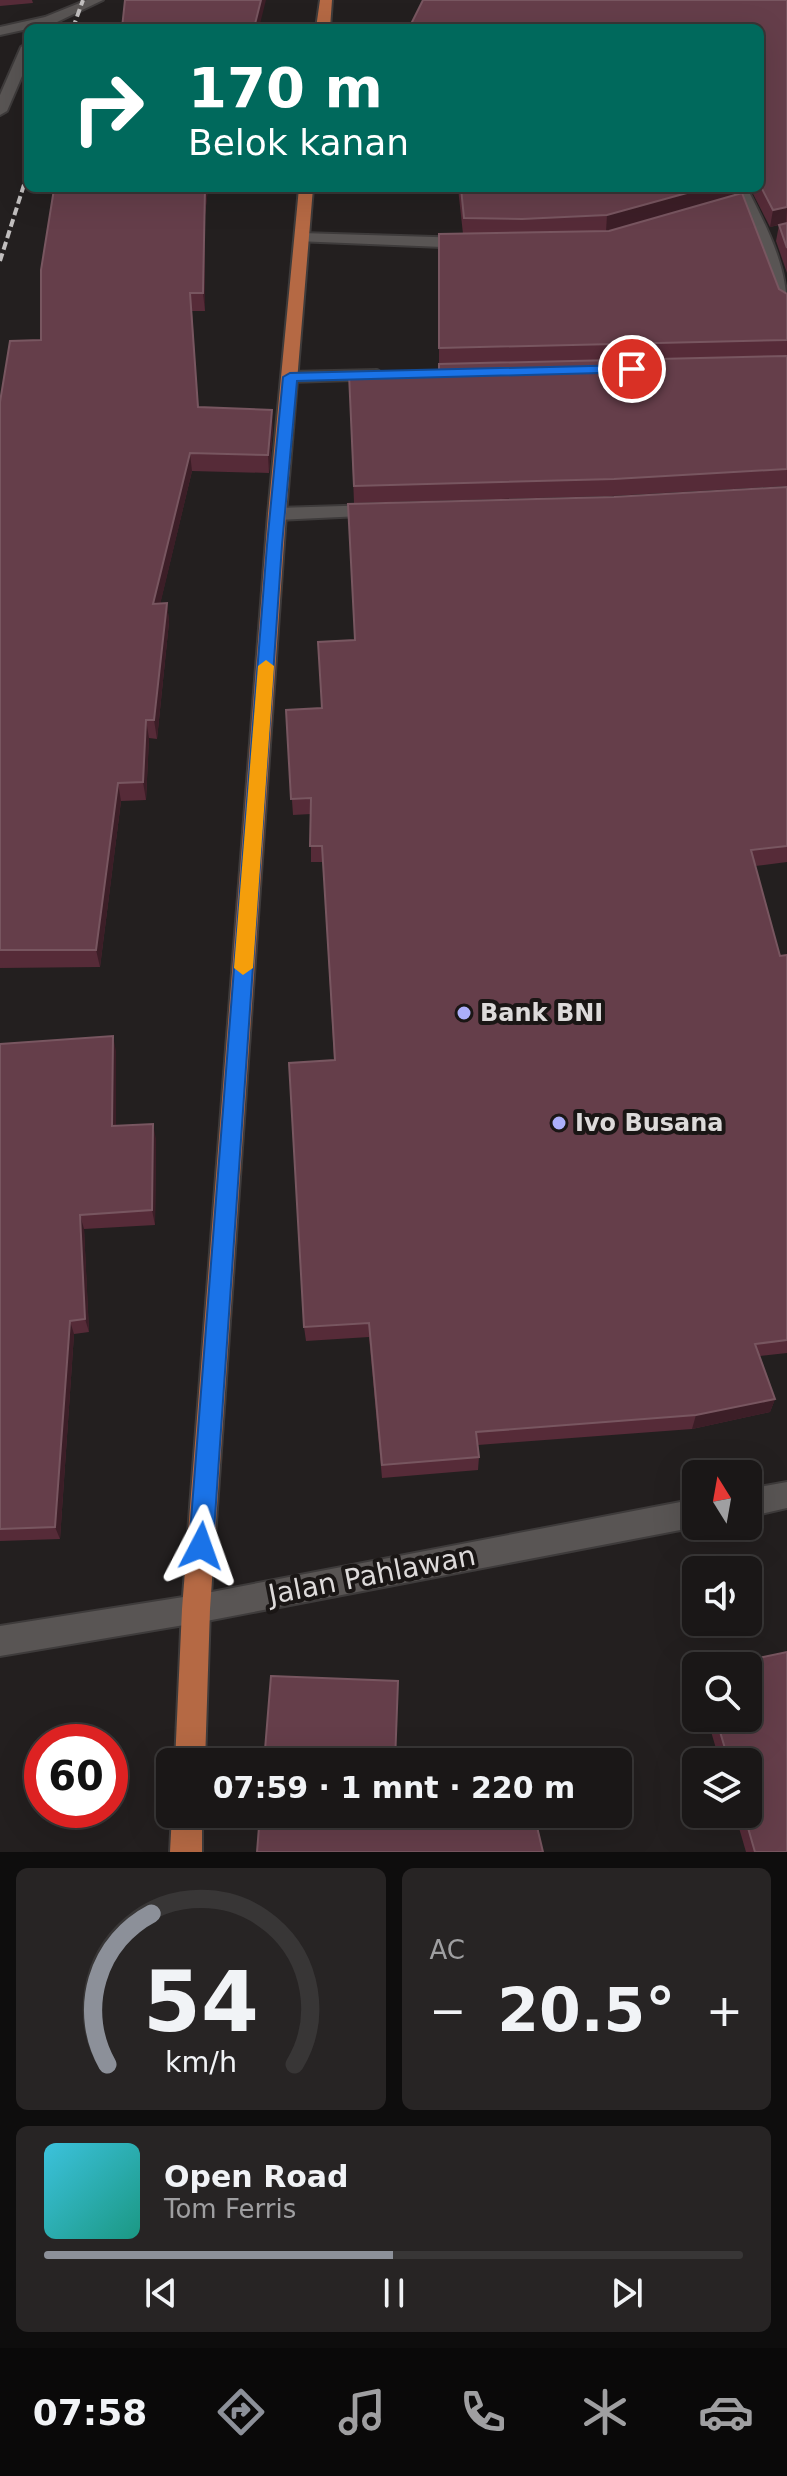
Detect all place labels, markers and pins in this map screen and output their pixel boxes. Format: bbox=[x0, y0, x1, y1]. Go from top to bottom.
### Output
pin bbox=[598, 335, 666, 403]
place label: Bank BNI bbox=[480, 999, 603, 1027]
marker: Bank BNI bbox=[455, 1004, 473, 1022]
place label: Ivo Busana bbox=[575, 1109, 724, 1137]
marker: Ivo Busana bbox=[550, 1114, 568, 1132]

